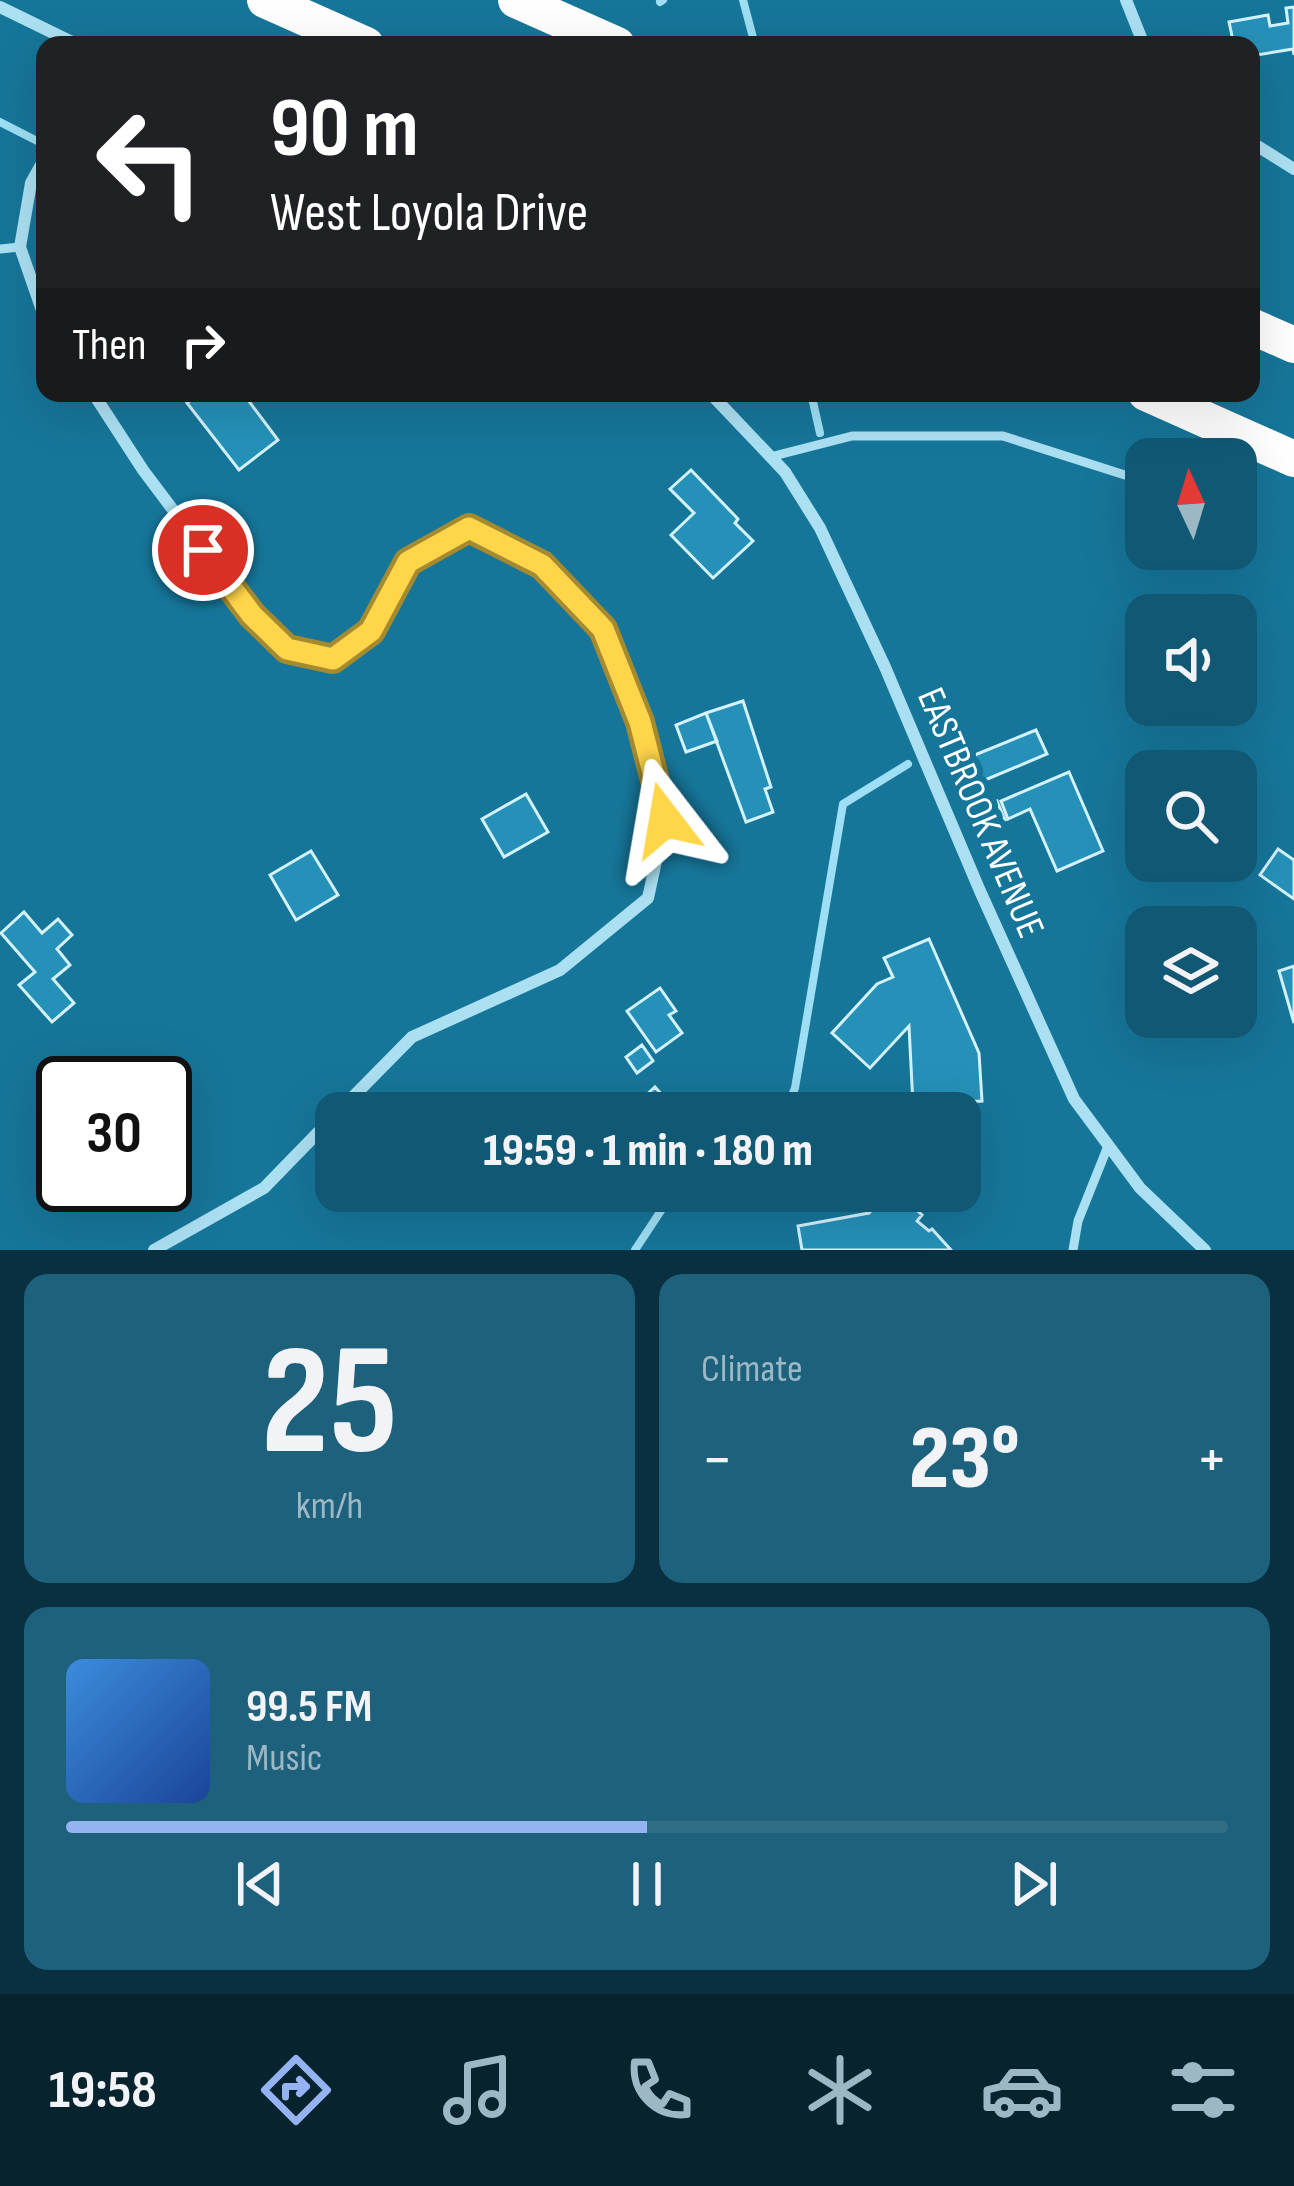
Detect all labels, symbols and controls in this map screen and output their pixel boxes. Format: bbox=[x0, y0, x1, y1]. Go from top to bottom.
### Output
text: 90 m bbox=[270, 79, 419, 180]
icon: left bbox=[72, 84, 228, 240]
text: West Loyola Drive bbox=[270, 181, 588, 246]
icon: right bbox=[170, 312, 236, 378]
text: Then bbox=[72, 318, 146, 373]
north arrow bbox=[1125, 438, 1257, 570]
map controls bbox=[1125, 438, 1257, 1038]
pin bbox=[152, 499, 254, 601]
icon: arrive bbox=[170, 517, 236, 583]
button: sound bbox=[1125, 594, 1257, 726]
street label: EASTBROOK AVENUE bbox=[906, 681, 1054, 945]
button: search bbox=[1125, 750, 1257, 882]
position arrow bbox=[602, 757, 728, 883]
button: layers bbox=[1125, 906, 1257, 1038]
speed limit sign: 30 bbox=[36, 1056, 192, 1212]
text: 19:59 · 1 min · 180 m bbox=[483, 1124, 813, 1179]
text: 25 bbox=[261, 1311, 398, 1498]
text: Climate bbox=[701, 1346, 803, 1393]
text: 23° bbox=[909, 1406, 1020, 1514]
text: − bbox=[701, 1421, 733, 1500]
text: + bbox=[1196, 1421, 1228, 1500]
text: km/h bbox=[296, 1483, 363, 1530]
text: 99.5 FM bbox=[246, 1680, 372, 1735]
text: Music bbox=[246, 1735, 322, 1782]
icon: previous bbox=[227, 1851, 293, 1917]
icon: pause bbox=[614, 1851, 680, 1917]
icon: next bbox=[1001, 1851, 1067, 1917]
icon: directions bbox=[254, 2048, 338, 2132]
icon: music bbox=[436, 2048, 520, 2132]
icon: phone bbox=[617, 2048, 701, 2132]
icon: climate bbox=[798, 2048, 882, 2132]
icon: car bbox=[980, 2048, 1064, 2132]
icon: filters bbox=[1161, 2048, 1245, 2132]
text: 19:58 bbox=[49, 2058, 157, 2123]

